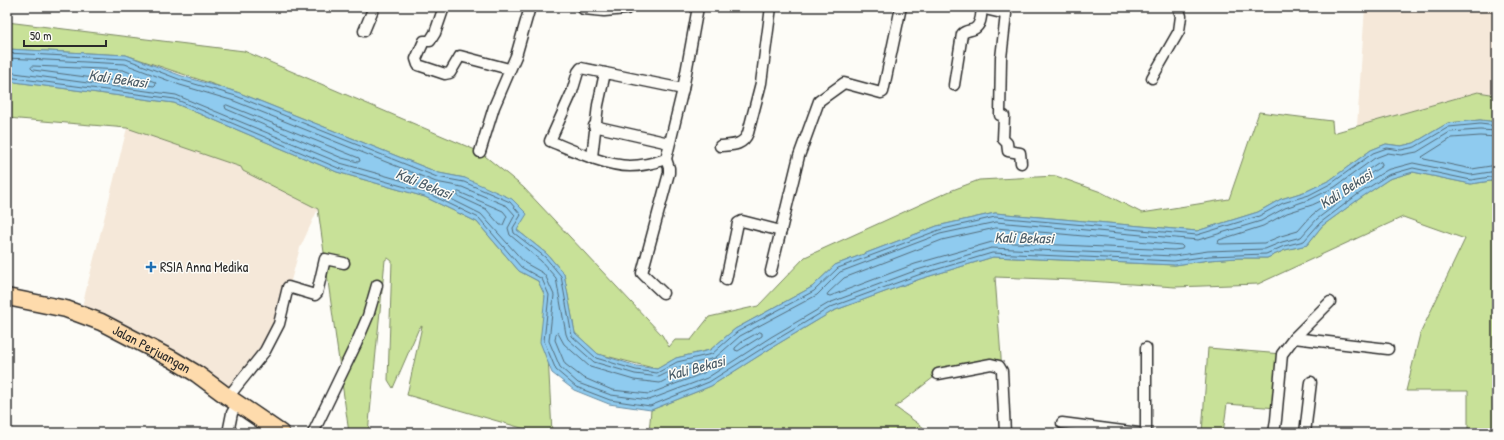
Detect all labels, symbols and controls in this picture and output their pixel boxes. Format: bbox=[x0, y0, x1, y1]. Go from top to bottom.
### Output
scale bar bbox=[24, 22, 106, 48]
text: 50 m bbox=[30, 27, 51, 44]
water label: Kali Bekasi bbox=[87, 64, 151, 93]
water label: Kali Bekasi bbox=[393, 163, 457, 205]
water label: Kali Bekasi bbox=[1315, 163, 1378, 214]
water label: Kali Bekasi bbox=[994, 226, 1055, 249]
place label: RSIA Anna Medika bbox=[160, 257, 249, 276]
marker: RSIA Anna Medika bbox=[145, 261, 157, 273]
street label: Jalan Perjuangan bbox=[110, 320, 195, 377]
water label: Kali Bekasi bbox=[664, 349, 729, 385]

